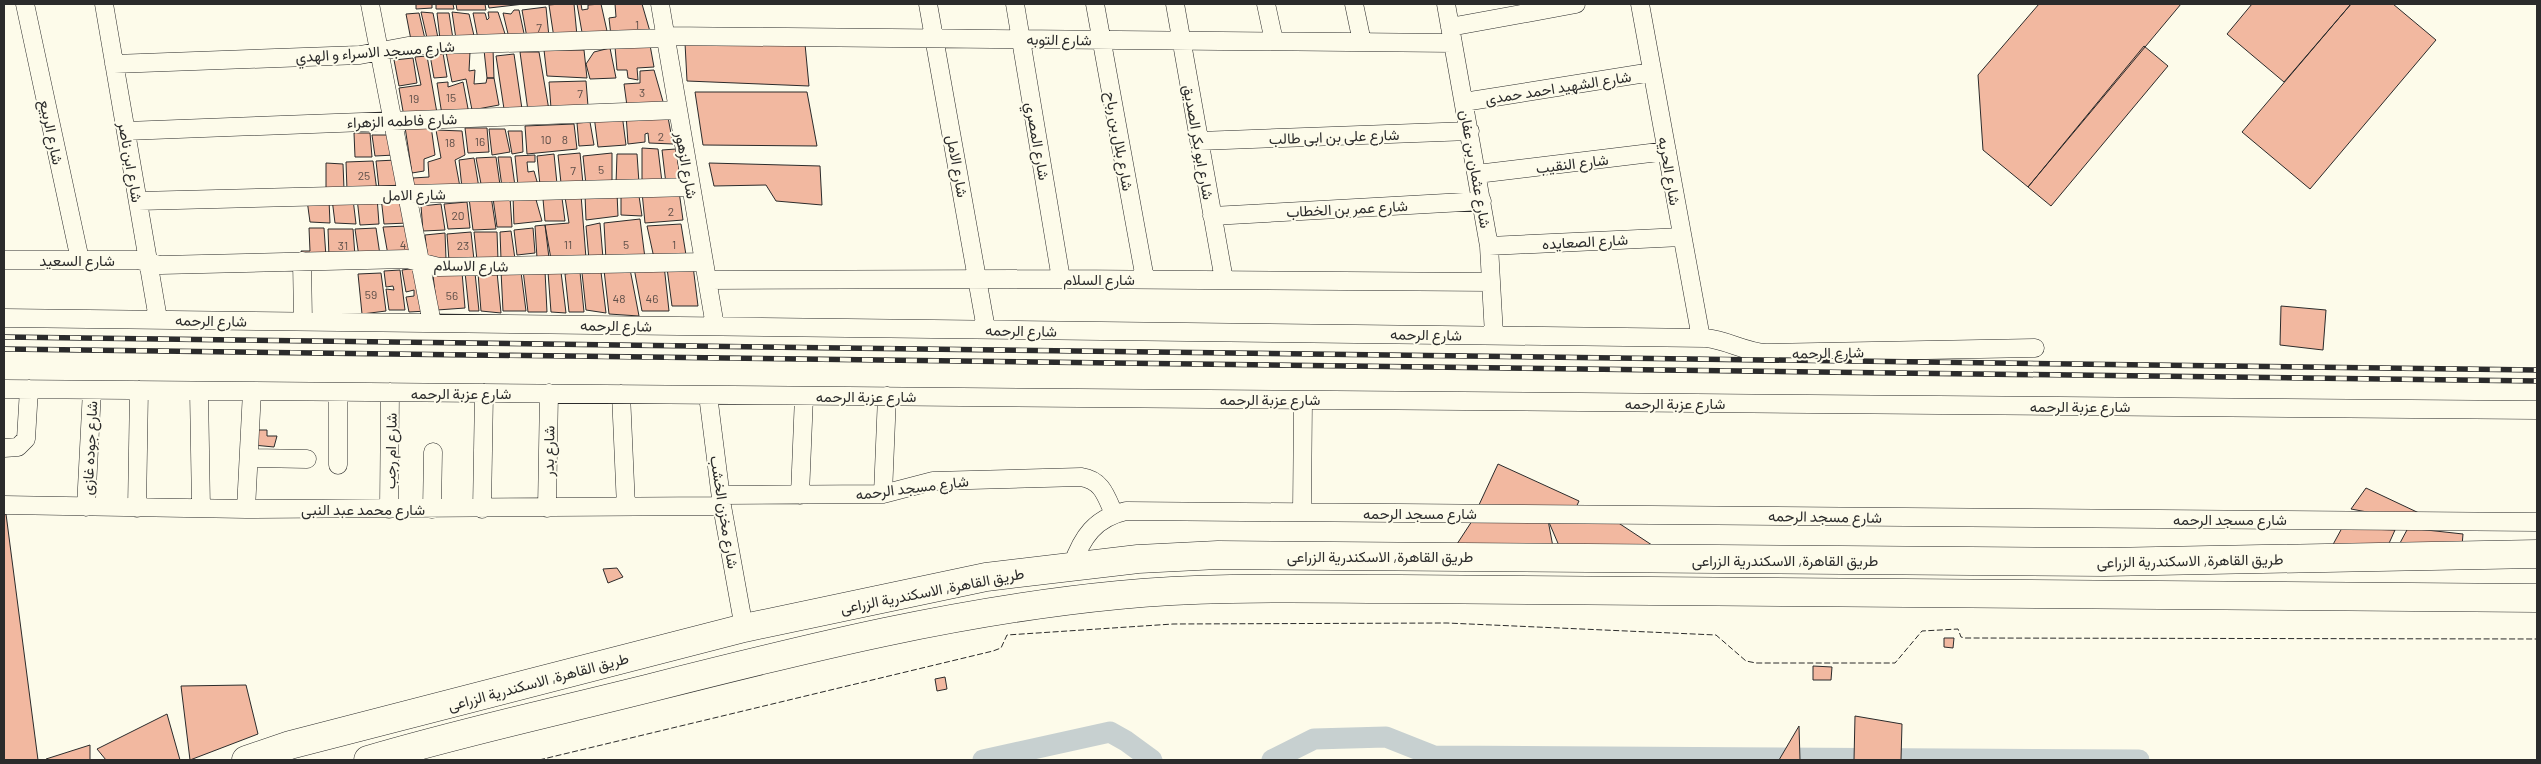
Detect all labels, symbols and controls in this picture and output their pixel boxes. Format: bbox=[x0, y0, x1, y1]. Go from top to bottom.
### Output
house number: 1 bbox=[635, 17, 639, 31]
house number: 7 bbox=[536, 20, 542, 34]
street label: شارع التوبه bbox=[1026, 29, 1092, 52]
street label: شارع مسجد الاسراء و الهدي bbox=[295, 36, 456, 71]
street label: شارع الشهيد احمد حمدى bbox=[1484, 67, 1633, 110]
street label: شارع ابو بكر الصديق bbox=[1177, 83, 1218, 202]
house number: 3 bbox=[639, 85, 645, 99]
house number: 7 bbox=[577, 86, 583, 100]
house number: 15 bbox=[446, 90, 456, 104]
street label: شارع بلال بن رباح bbox=[1099, 90, 1138, 193]
house number: 19 bbox=[409, 91, 419, 105]
street label: شارع الربيع bbox=[33, 98, 68, 167]
street label: شارع المصري bbox=[1017, 101, 1054, 182]
street label: شارع فاطمه الزهراء bbox=[347, 109, 458, 134]
street label: شارع عثمان بن عفان bbox=[1454, 109, 1495, 230]
street label: شارع ابن ناصر bbox=[112, 119, 147, 204]
street label: شارع على بن ابى طالب bbox=[1268, 125, 1400, 150]
house number: 2 bbox=[658, 129, 664, 143]
street label: شارع الزهور bbox=[669, 129, 702, 201]
house number: 10 bbox=[541, 132, 551, 146]
house number: 8 bbox=[562, 132, 568, 146]
street label: شارع الامل bbox=[941, 133, 972, 199]
house number: 16 bbox=[475, 134, 485, 148]
house number: 18 bbox=[445, 135, 455, 149]
street label: شارع الحريه bbox=[1652, 135, 1685, 207]
street label: شارع النقيب bbox=[1535, 150, 1610, 179]
house number: 5 bbox=[598, 162, 604, 176]
house number: 7 bbox=[570, 163, 576, 177]
house number: 25 bbox=[358, 168, 370, 182]
street label: شارع الامل bbox=[382, 184, 446, 207]
street label: شارع عمر بن الخطاب bbox=[1286, 196, 1409, 223]
house number: 2 bbox=[668, 204, 674, 218]
house number: 20 bbox=[451, 208, 465, 222]
street label: شارع الصعايده bbox=[1542, 230, 1629, 255]
house number: 4 bbox=[400, 237, 406, 251]
house number: 11 bbox=[564, 237, 572, 251]
house number: 5 bbox=[623, 237, 629, 251]
house number: 1 bbox=[672, 237, 676, 251]
house number: 31 bbox=[338, 238, 348, 252]
house number: 23 bbox=[457, 238, 469, 252]
street label: شارع السعيد bbox=[39, 251, 115, 272]
street label: شارع الاسلام bbox=[433, 255, 509, 278]
street label: شارع السلام bbox=[1063, 270, 1135, 291]
house number: 59 bbox=[365, 287, 377, 301]
house number: 56 bbox=[446, 288, 458, 302]
house number: 48 bbox=[613, 291, 625, 305]
house number: 46 bbox=[646, 291, 658, 305]
street label: شارع الرحمه bbox=[175, 310, 247, 333]
street label: شارع الرحمه bbox=[580, 315, 652, 338]
street label: شارع الرحمه bbox=[985, 320, 1057, 343]
street label: شارع الرحمه bbox=[1390, 324, 1462, 347]
street label: شارع الرحمه bbox=[1792, 342, 1864, 365]
street label: شارع عزبة الرحمه bbox=[411, 384, 511, 405]
street label: شارع عزبة الرحمه bbox=[816, 387, 916, 408]
street label: شارع عزبة الرحمه bbox=[1220, 390, 1320, 411]
street label: شارع عزبة الرحمه bbox=[1625, 394, 1725, 415]
street label: شارع عزبة الرحمه bbox=[2030, 397, 2130, 418]
street label: شارع جوده غازى bbox=[78, 400, 103, 496]
street label: شارع ام رجب bbox=[380, 412, 403, 489]
street label: شارع بدر bbox=[539, 425, 560, 478]
street label: شارع مخزن الخشب bbox=[704, 454, 743, 571]
street label: شارع مسجد الرحمه bbox=[854, 471, 970, 506]
street label: شارع محمد عبد النبى bbox=[301, 500, 425, 521]
street label: شارع مسجد الرحمه bbox=[1363, 504, 1477, 525]
street label: شارع مسجد الرحمه bbox=[1768, 506, 1882, 529]
street label: شارع مسجد الرحمه bbox=[2173, 510, 2287, 531]
street label: طريق القاهرة, الاسكندرية الزراعى bbox=[1287, 547, 1474, 567]
street label: طريق القاهرة, الاسكندرية الزراعى bbox=[2097, 549, 2284, 573]
street label: طريق القاهرة, الاسكندرية الزراعى bbox=[1692, 551, 1879, 571]
street label: طريق القاهرة, الاسكندرية الزراعى bbox=[839, 563, 1026, 619]
street label: طريق القاهرة, الاسكندرية الزراعى bbox=[446, 648, 631, 716]

